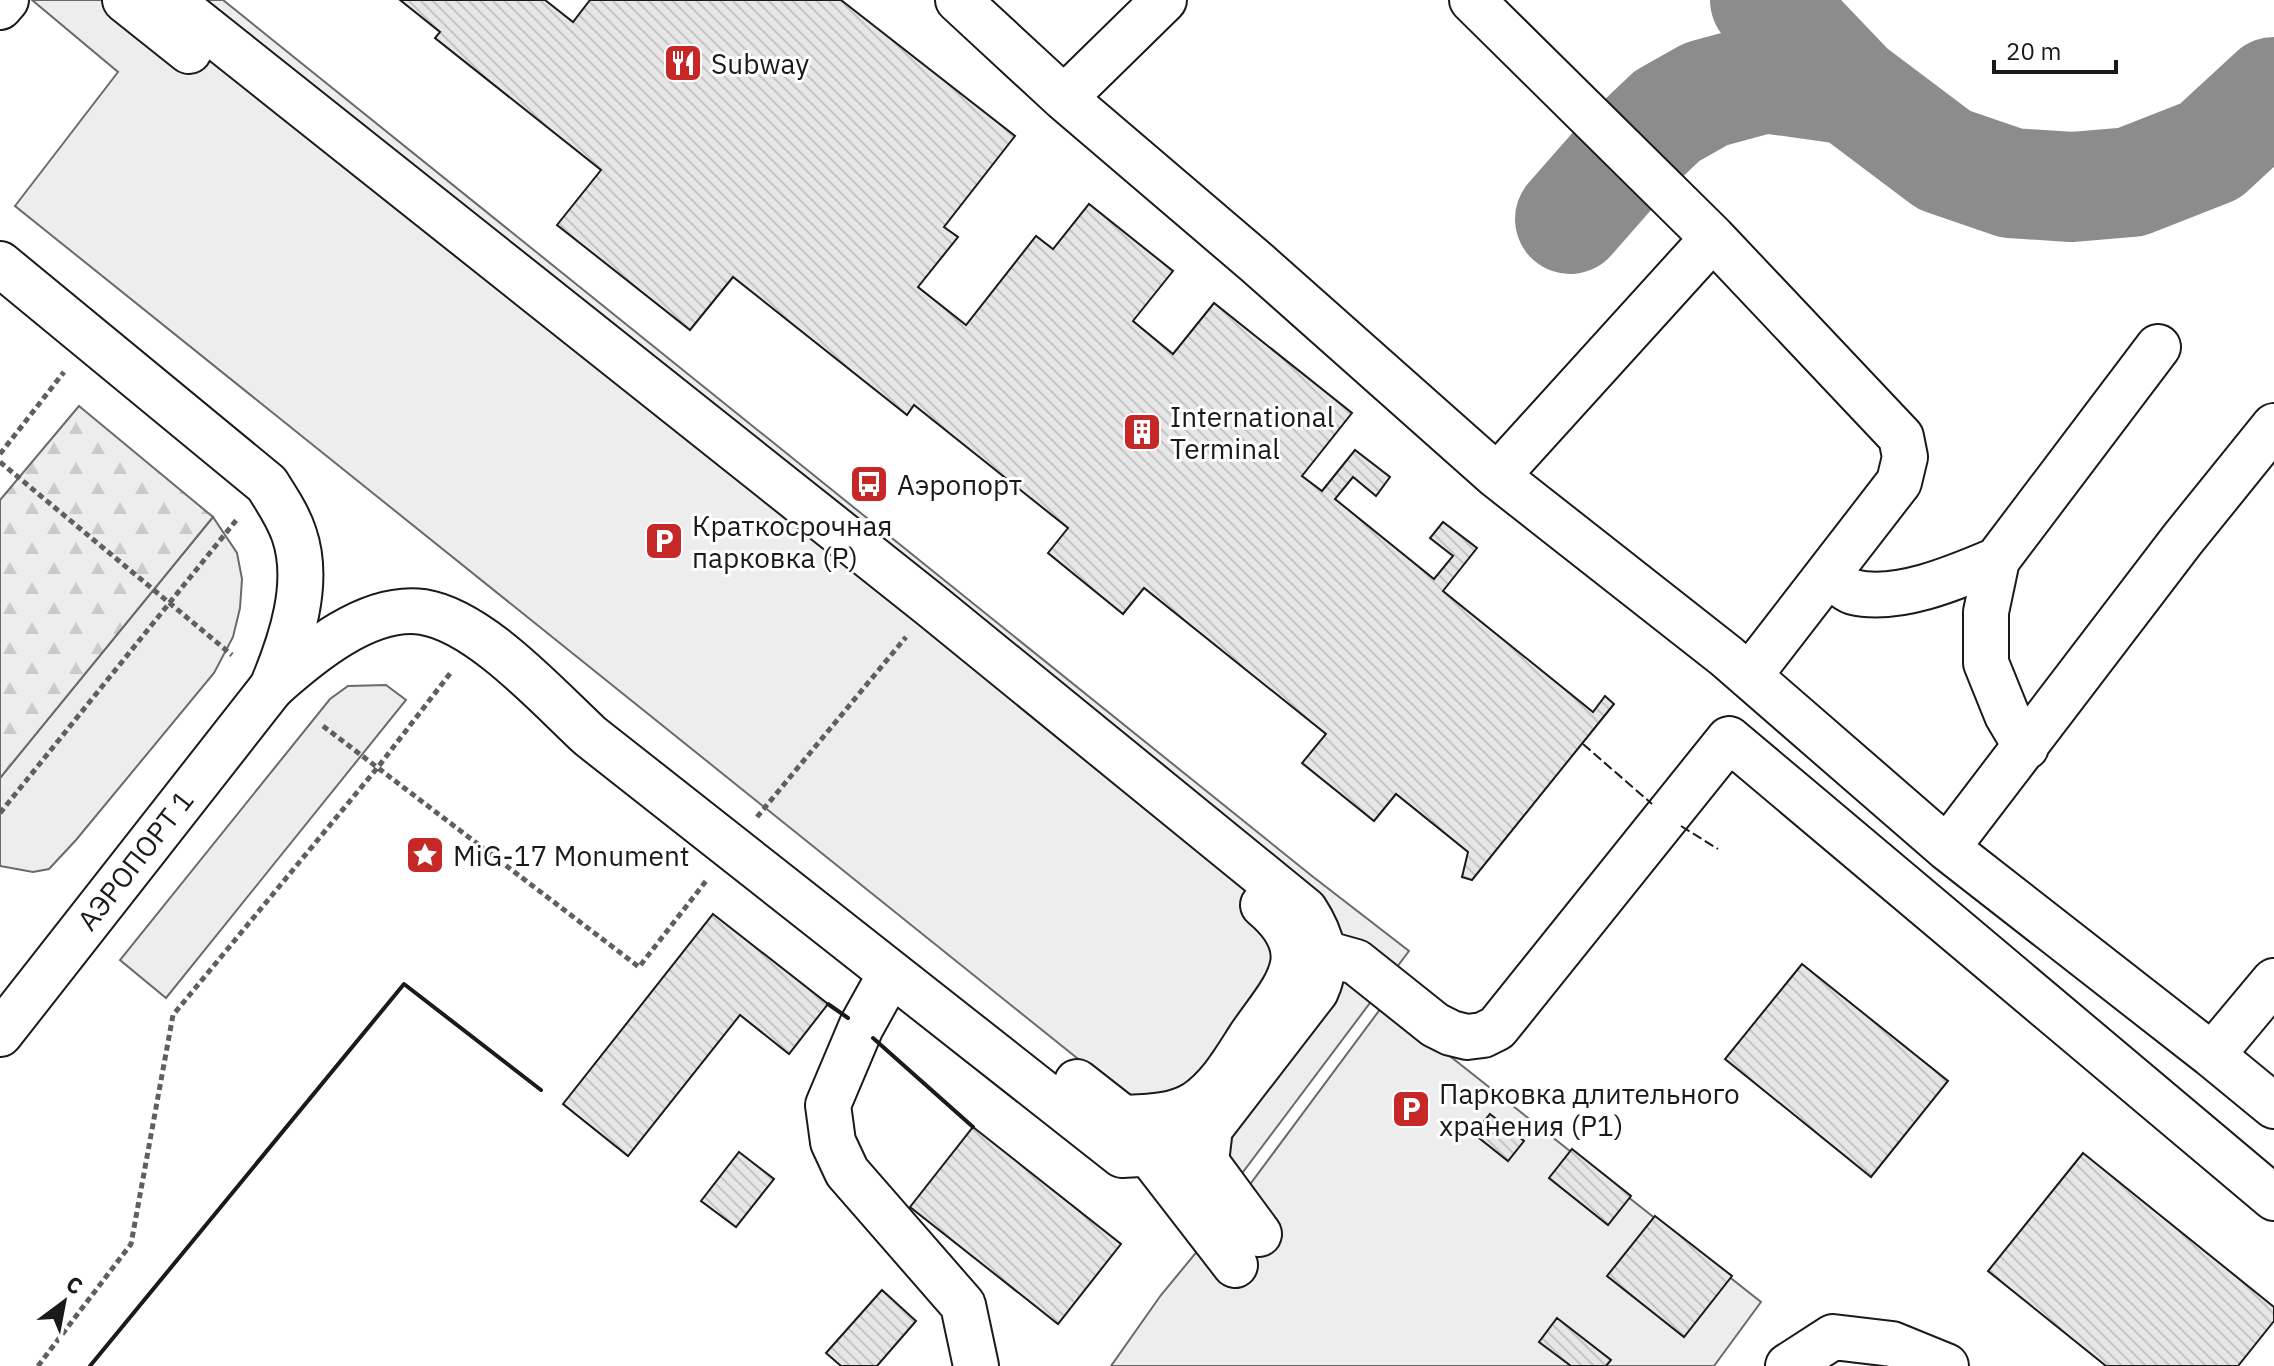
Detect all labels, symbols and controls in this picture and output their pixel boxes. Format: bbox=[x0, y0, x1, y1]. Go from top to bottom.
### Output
scale bar bbox=[1994, 24, 2116, 74]
text: 20 m bbox=[2006, 35, 2061, 67]
restaurant icon: Subway bbox=[662, 42, 704, 84]
place label: Subway bbox=[711, 45, 809, 82]
place label: International Terminal bbox=[1170, 398, 1334, 467]
building icon: International Terminal bbox=[1121, 411, 1163, 453]
bus stop icon: Аэропорт bbox=[848, 463, 890, 505]
place label: Аэропорт bbox=[897, 466, 1022, 503]
place label: Краткосрочная парковка (P) bbox=[692, 507, 893, 576]
parking icon: Краткосрочная парковка (P) bbox=[643, 520, 685, 562]
street label: АЭРОПОРТ 1 bbox=[69, 782, 201, 938]
place icon: MiG-17 Monument bbox=[404, 834, 446, 876]
place label: MiG-17 Monument bbox=[453, 837, 690, 874]
place label: Парковка длительного хранения (P1) bbox=[1439, 1075, 1740, 1144]
parking icon: Парковка длительного хранения (P1) bbox=[1390, 1088, 1432, 1130]
north arrow bbox=[24, 1262, 104, 1342]
text: С bbox=[61, 1269, 89, 1301]

